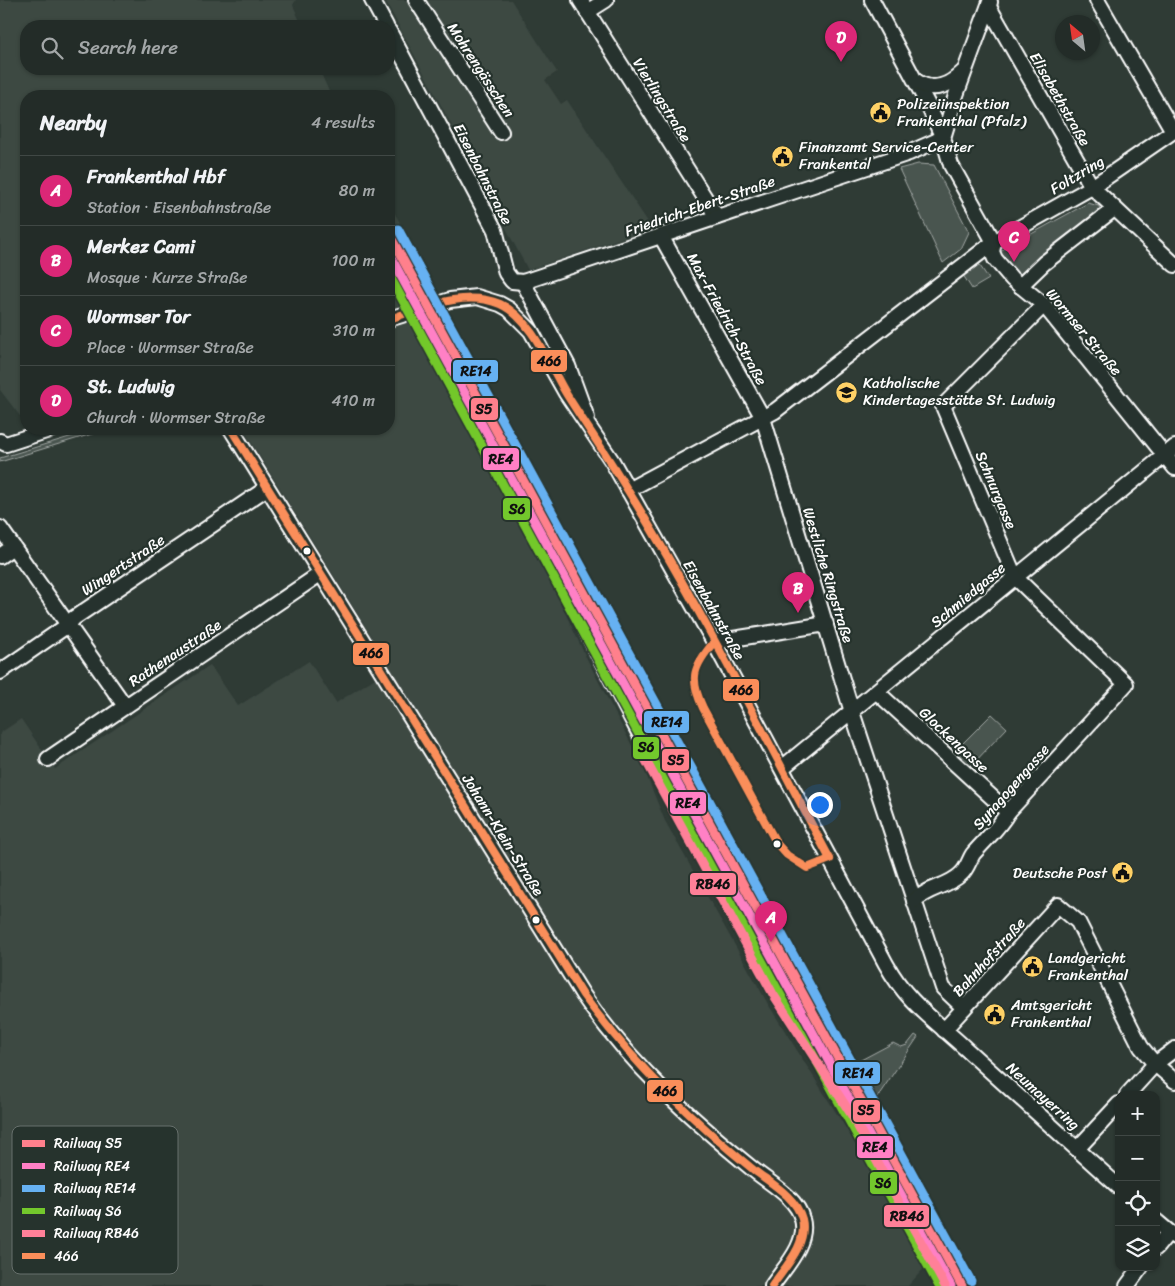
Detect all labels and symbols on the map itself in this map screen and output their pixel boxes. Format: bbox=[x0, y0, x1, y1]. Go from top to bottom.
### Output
north arrow bbox=[1055, 15, 1100, 60]
street label: Mohrengässchen bbox=[440, 17, 522, 123]
pin: D bbox=[825, 21, 857, 62]
street label: Elisabethstraße bbox=[1022, 47, 1098, 151]
street label: Vierlingstraße bbox=[626, 53, 699, 148]
place label: Polizeiinspektion Frankenthal (Pfalz) bbox=[897, 91, 1027, 134]
public building icon: Polizeiinspektion Frankenthal (Pfalz) bbox=[869, 101, 893, 125]
street label: Eisenbahnstraße bbox=[446, 119, 520, 230]
place label: Finanzamt Service-Center Frankental bbox=[799, 134, 974, 177]
public building icon: Finanzamt Service-Center Frankental bbox=[771, 144, 795, 168]
street label: Foltzring bbox=[1045, 148, 1109, 202]
street label: Friedrich-Ebert-Straße bbox=[621, 168, 779, 244]
pin: C bbox=[998, 221, 1030, 262]
street label: Max-Friedrich-Straße bbox=[680, 248, 774, 390]
street label: Wormser Straße bbox=[1039, 282, 1129, 382]
line badge: 466 bbox=[530, 349, 568, 373]
text: 466 bbox=[536, 349, 561, 374]
line badge: RE14 bbox=[452, 359, 499, 383]
text: RE14 bbox=[459, 359, 492, 384]
place label: Katholische Kindertagesstätte St. Ludwig bbox=[863, 370, 1055, 413]
school or university icon: Katholische Kindertagesstätte St. Ludwig bbox=[835, 380, 859, 404]
line badge: S5 bbox=[470, 397, 499, 421]
text: S5 bbox=[474, 397, 493, 422]
line badge: RE4 bbox=[482, 447, 520, 471]
text: RE4 bbox=[487, 447, 514, 472]
street label: Schnurgasse bbox=[968, 447, 1024, 533]
line badge: S6 bbox=[502, 497, 531, 521]
text: S6 bbox=[508, 497, 525, 522]
street label: Westliche Ringstraße bbox=[795, 504, 861, 646]
street label: Wingertstraße bbox=[76, 527, 170, 603]
unlabelled marker bbox=[302, 546, 312, 556]
street label: Eisenbahnstraße bbox=[676, 555, 752, 665]
street label: Schmiedgasse bbox=[924, 555, 1012, 634]
pin: B bbox=[782, 572, 814, 613]
street label: Rathenaustraße bbox=[123, 612, 227, 694]
text: 466 bbox=[358, 641, 383, 666]
line badge: 466 bbox=[352, 642, 390, 666]
line badge: 466 bbox=[722, 678, 760, 702]
text: 466 bbox=[728, 678, 753, 703]
street label: Glockengasse bbox=[913, 700, 995, 780]
line badge: RE14 bbox=[643, 710, 690, 734]
text: RE14 bbox=[650, 710, 683, 735]
text: S6 bbox=[637, 735, 654, 760]
line badge: S6 bbox=[632, 736, 660, 760]
street label: Synagogengasse bbox=[966, 738, 1056, 836]
line badge: S5 bbox=[661, 748, 690, 772]
text: S5 bbox=[666, 748, 685, 773]
street label: Johann-Klein-Straße bbox=[454, 768, 551, 901]
line badge: RE4 bbox=[669, 791, 707, 815]
text: RE4 bbox=[674, 791, 701, 816]
your location bbox=[807, 792, 833, 818]
unlabelled marker bbox=[772, 839, 782, 849]
place label: Deutsche Post bbox=[1013, 860, 1108, 886]
public building icon: Deutsche Post bbox=[1111, 861, 1135, 885]
line badge: RB46 bbox=[689, 872, 737, 896]
text: RB46 bbox=[695, 872, 730, 897]
pin: A bbox=[755, 901, 787, 942]
street label: Bahnhofstraße bbox=[946, 911, 1032, 1003]
unlabelled marker bbox=[531, 915, 541, 925]
place label: Landgericht Frankenthal bbox=[1048, 945, 1129, 988]
public building icon: Landgericht Frankenthal bbox=[1020, 955, 1044, 979]
place label: Amtsgericht Frankenthal bbox=[1010, 992, 1093, 1035]
public building icon: Amtsgericht Frankenthal bbox=[983, 1002, 1007, 1026]
street label: Neumayerring bbox=[1000, 1055, 1086, 1137]
line badge: RE14 bbox=[834, 1061, 881, 1085]
text: RE14 bbox=[841, 1061, 874, 1086]
line badge: 466 bbox=[646, 1079, 684, 1103]
text: 466 bbox=[652, 1079, 677, 1104]
text: S5 bbox=[856, 1098, 875, 1123]
line badge: S5 bbox=[852, 1099, 881, 1123]
legend bbox=[12, 1126, 178, 1274]
text: Railway S5 bbox=[54, 1131, 123, 1156]
line badge: RE4 bbox=[856, 1135, 894, 1159]
text: RE4 bbox=[861, 1135, 888, 1160]
text: Railway RE4 bbox=[54, 1154, 130, 1179]
line badge: S6 bbox=[869, 1171, 898, 1195]
text: S6 bbox=[874, 1171, 891, 1196]
text: Railway RE14 bbox=[54, 1176, 136, 1201]
text: Railway S6 bbox=[54, 1199, 122, 1224]
line badge: RB46 bbox=[883, 1204, 930, 1228]
text: RB46 bbox=[889, 1204, 924, 1229]
text: Railway RB46 bbox=[54, 1221, 139, 1246]
text: 466 bbox=[54, 1244, 79, 1269]

